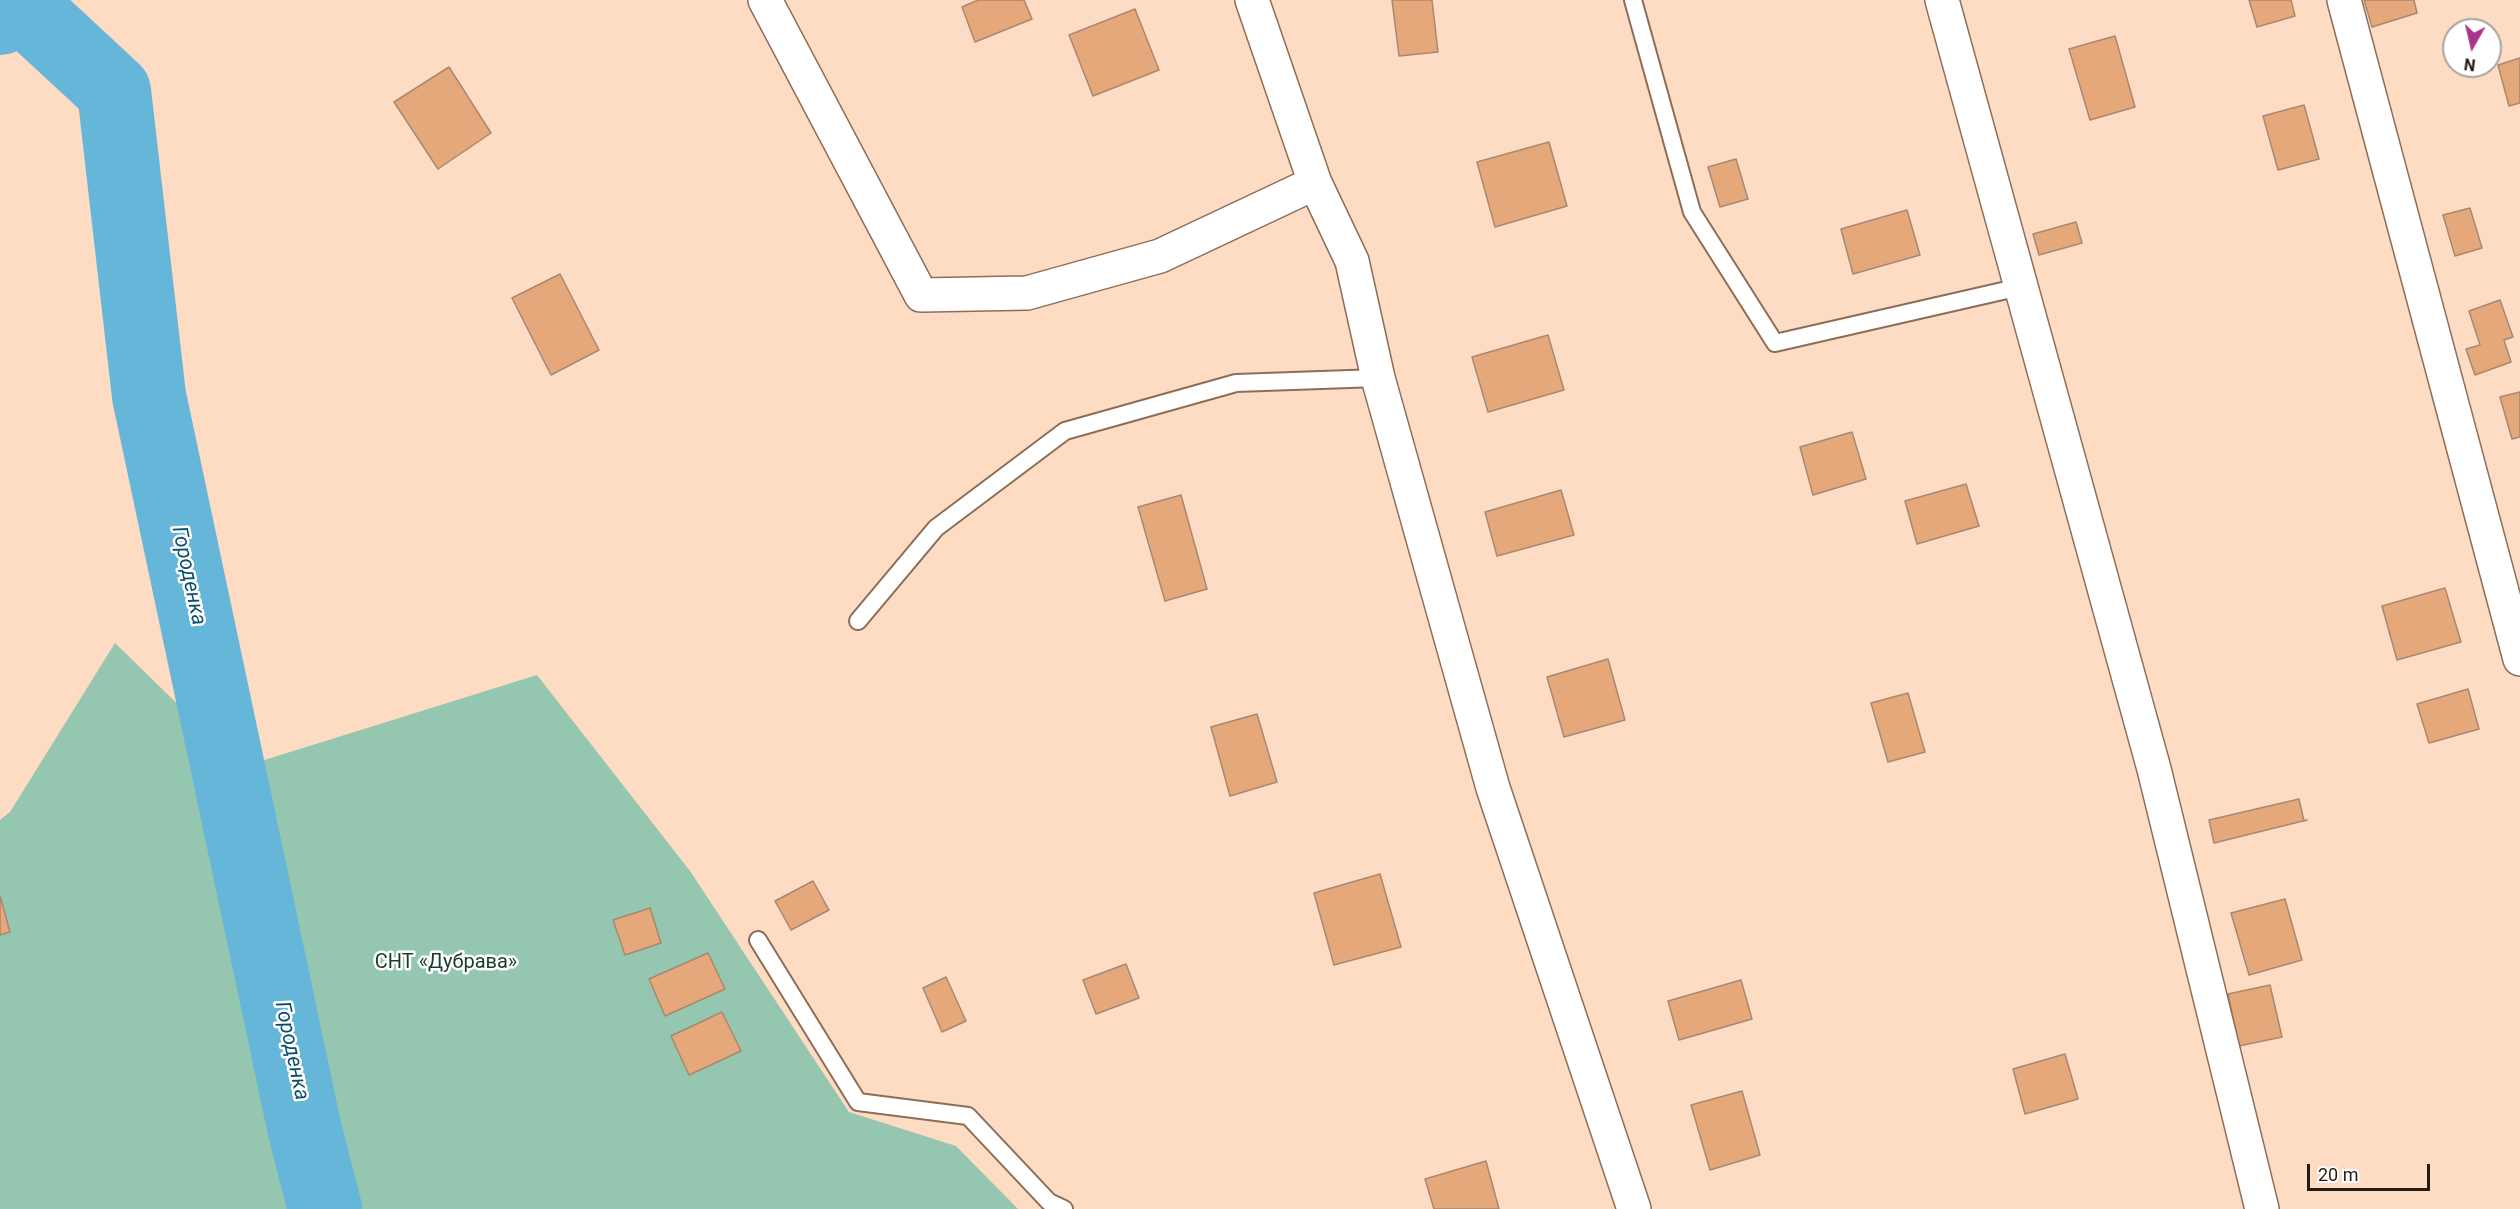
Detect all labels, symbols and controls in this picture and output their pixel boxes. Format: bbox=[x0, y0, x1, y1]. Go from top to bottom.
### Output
north arrow bbox=[2442, 18, 2502, 78]
text: N bbox=[2463, 54, 2477, 75]
water label: Городенка bbox=[165, 524, 211, 628]
park label: СНТ «Дубрава» bbox=[375, 951, 517, 975]
water label: Городенка bbox=[268, 999, 314, 1103]
scale bar bbox=[2310, 1152, 2433, 1190]
text: 20 m bbox=[2318, 1164, 2358, 1185]

